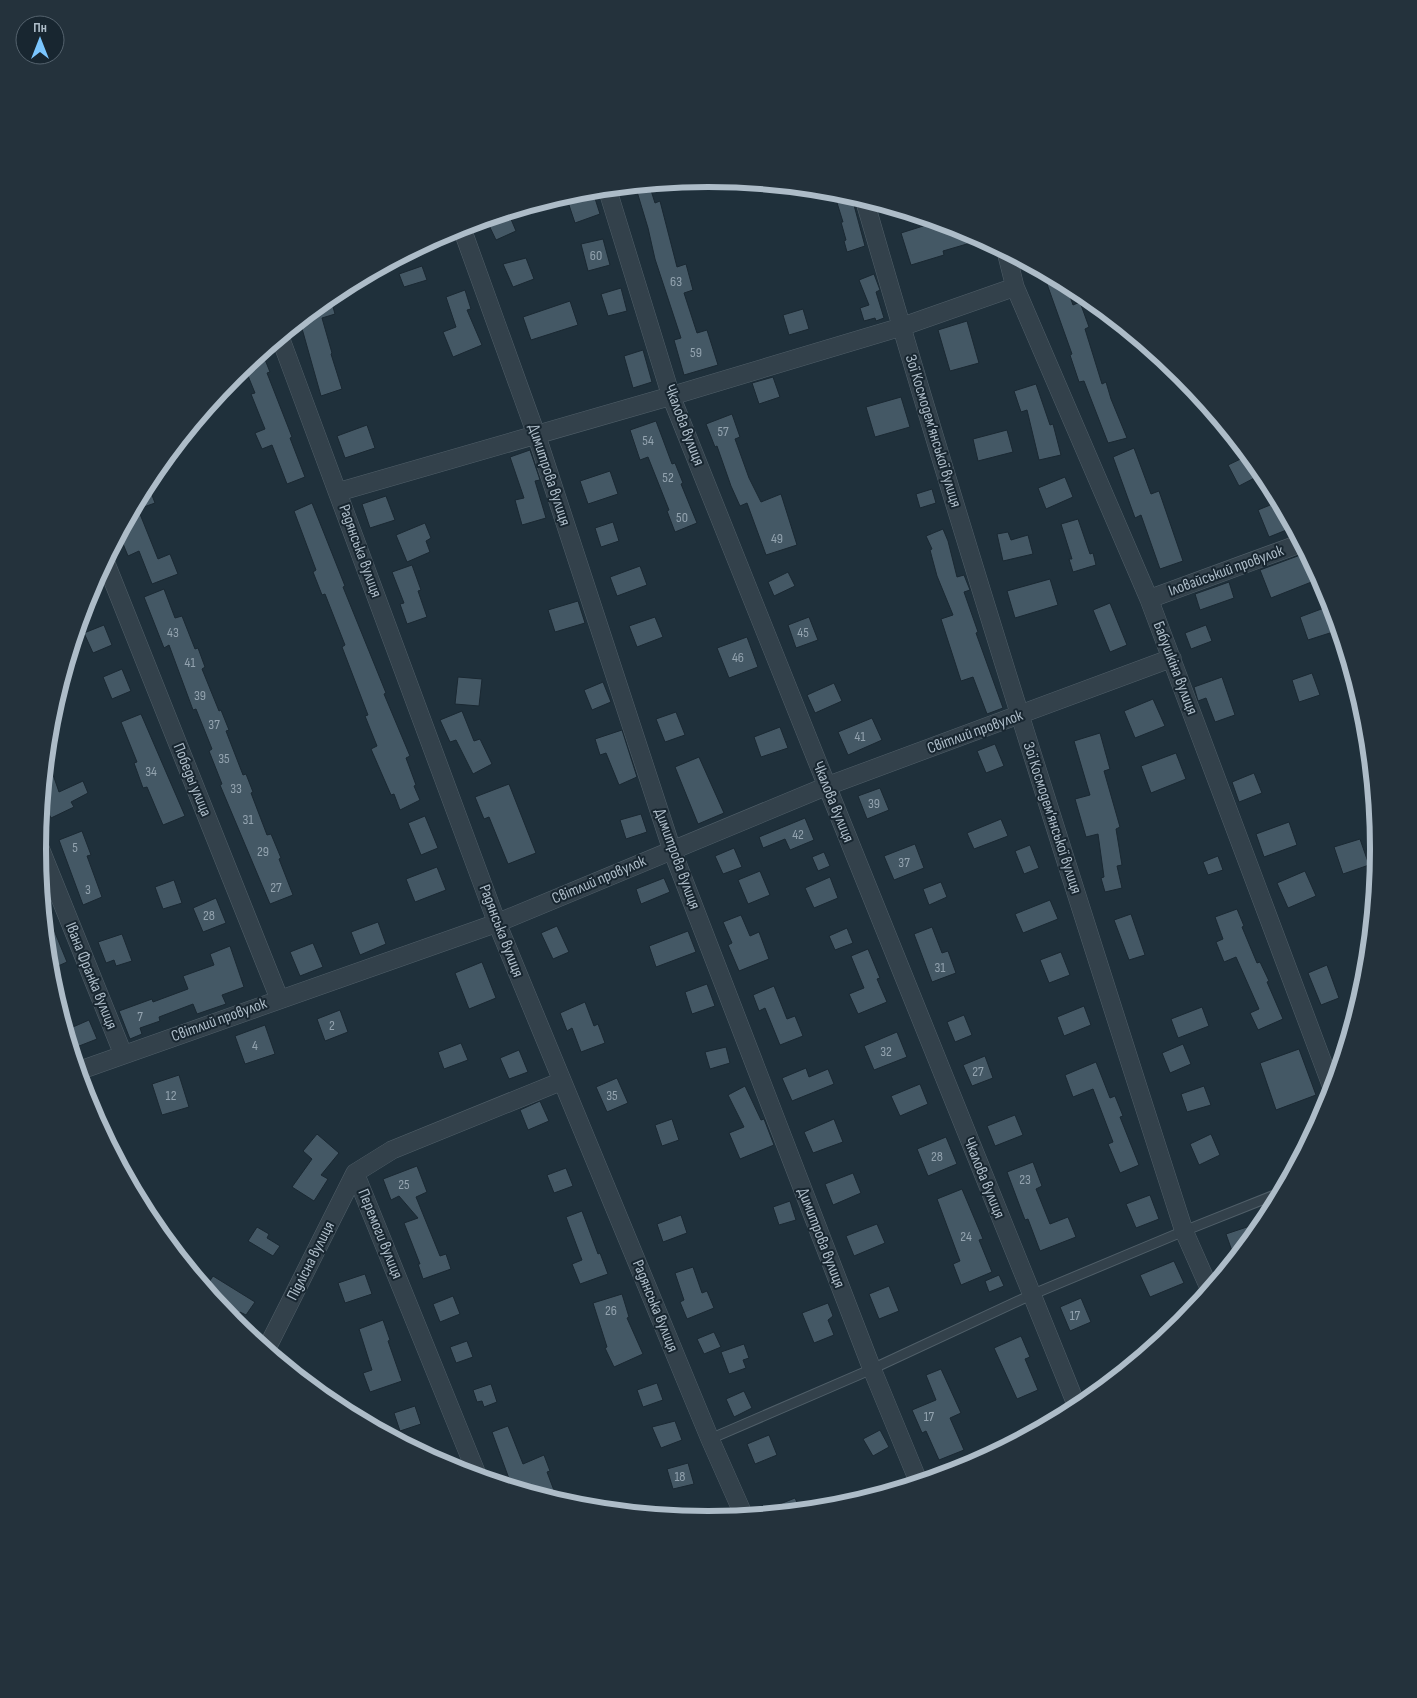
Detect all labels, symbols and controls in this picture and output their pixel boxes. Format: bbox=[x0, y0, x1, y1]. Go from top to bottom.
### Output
north arrow bbox=[15, 15, 65, 65]
text: Пн bbox=[33, 19, 47, 36]
house number: 60 bbox=[590, 247, 602, 264]
house number: 63 bbox=[670, 273, 682, 290]
house number: 59 bbox=[690, 344, 702, 361]
street label: Зої Космодем’янської вулиця bbox=[901, 352, 965, 510]
street label: Чкалова вулиця bbox=[660, 382, 708, 468]
street label: Димитрова вулиця bbox=[524, 422, 574, 528]
house number: 57 bbox=[717, 423, 729, 440]
house number: 54 bbox=[642, 432, 654, 449]
house number: 52 bbox=[662, 469, 674, 486]
street label: Радянська вулиця bbox=[334, 502, 386, 600]
house number: 50 bbox=[676, 509, 688, 526]
house number: 49 bbox=[771, 530, 783, 547]
street label: Іловайський провулок bbox=[1166, 541, 1287, 601]
street label: Бабушкіна вулиця bbox=[1149, 619, 1201, 717]
house number: 43 bbox=[167, 624, 179, 641]
house number: 45 bbox=[797, 624, 809, 641]
house number: 46 bbox=[732, 649, 744, 666]
house number: 41 bbox=[185, 654, 195, 671]
house number: 39 bbox=[194, 687, 206, 704]
street label: Світлий провулок bbox=[925, 706, 1026, 758]
house number: 37 bbox=[208, 716, 220, 733]
house number: 41 bbox=[855, 728, 865, 745]
street label: Зої Космодем’янської вулиця bbox=[1018, 740, 1086, 896]
street label: Победы улица bbox=[169, 741, 215, 819]
house number: 35 bbox=[218, 750, 230, 767]
street label: Чкалова вулиця bbox=[808, 759, 858, 845]
house number: 34 bbox=[145, 763, 157, 780]
house number: 33 bbox=[230, 780, 242, 797]
house number: 39 bbox=[868, 795, 880, 812]
street label: Димитрова вулиця bbox=[650, 806, 704, 912]
house number: 31 bbox=[243, 811, 253, 828]
house number: 42 bbox=[792, 826, 804, 843]
house number: 5 bbox=[72, 839, 78, 856]
house number: 29 bbox=[257, 843, 269, 860]
street label: Світлий провулок bbox=[549, 851, 650, 908]
house number: 37 bbox=[898, 854, 910, 871]
house number: 27 bbox=[270, 879, 282, 896]
house number: 3 bbox=[85, 881, 91, 898]
street label: Радянська вулиця bbox=[475, 882, 527, 980]
house number: 28 bbox=[203, 907, 215, 924]
street label: Івана Франка вулиця bbox=[61, 920, 121, 1032]
house number: 31 bbox=[935, 959, 945, 976]
street label: Світлий провулок bbox=[169, 994, 270, 1046]
house number: 7 bbox=[137, 1008, 143, 1025]
house number: 2 bbox=[329, 1017, 335, 1034]
house number: 4 bbox=[252, 1037, 258, 1054]
house number: 32 bbox=[880, 1043, 892, 1060]
house number: 27 bbox=[972, 1063, 984, 1080]
house number: 12 bbox=[166, 1087, 177, 1104]
house number: 35 bbox=[606, 1087, 618, 1104]
street label: Чкалова вулиця bbox=[959, 1135, 1009, 1221]
house number: 28 bbox=[931, 1148, 943, 1165]
house number: 23 bbox=[1019, 1171, 1031, 1188]
house number: 25 bbox=[398, 1176, 410, 1193]
street label: Димитрова вулиця bbox=[793, 1185, 849, 1291]
street label: Перемоги вулиця bbox=[353, 1186, 407, 1282]
street label: Підлісна вулиця bbox=[283, 1218, 339, 1304]
house number: 24 bbox=[960, 1228, 972, 1245]
street label: Радянська вулиця bbox=[628, 1257, 682, 1355]
house number: 26 bbox=[605, 1302, 617, 1319]
house number: 17 bbox=[1070, 1307, 1081, 1324]
house number: 17 bbox=[924, 1408, 935, 1425]
house number: 18 bbox=[674, 1468, 686, 1485]

